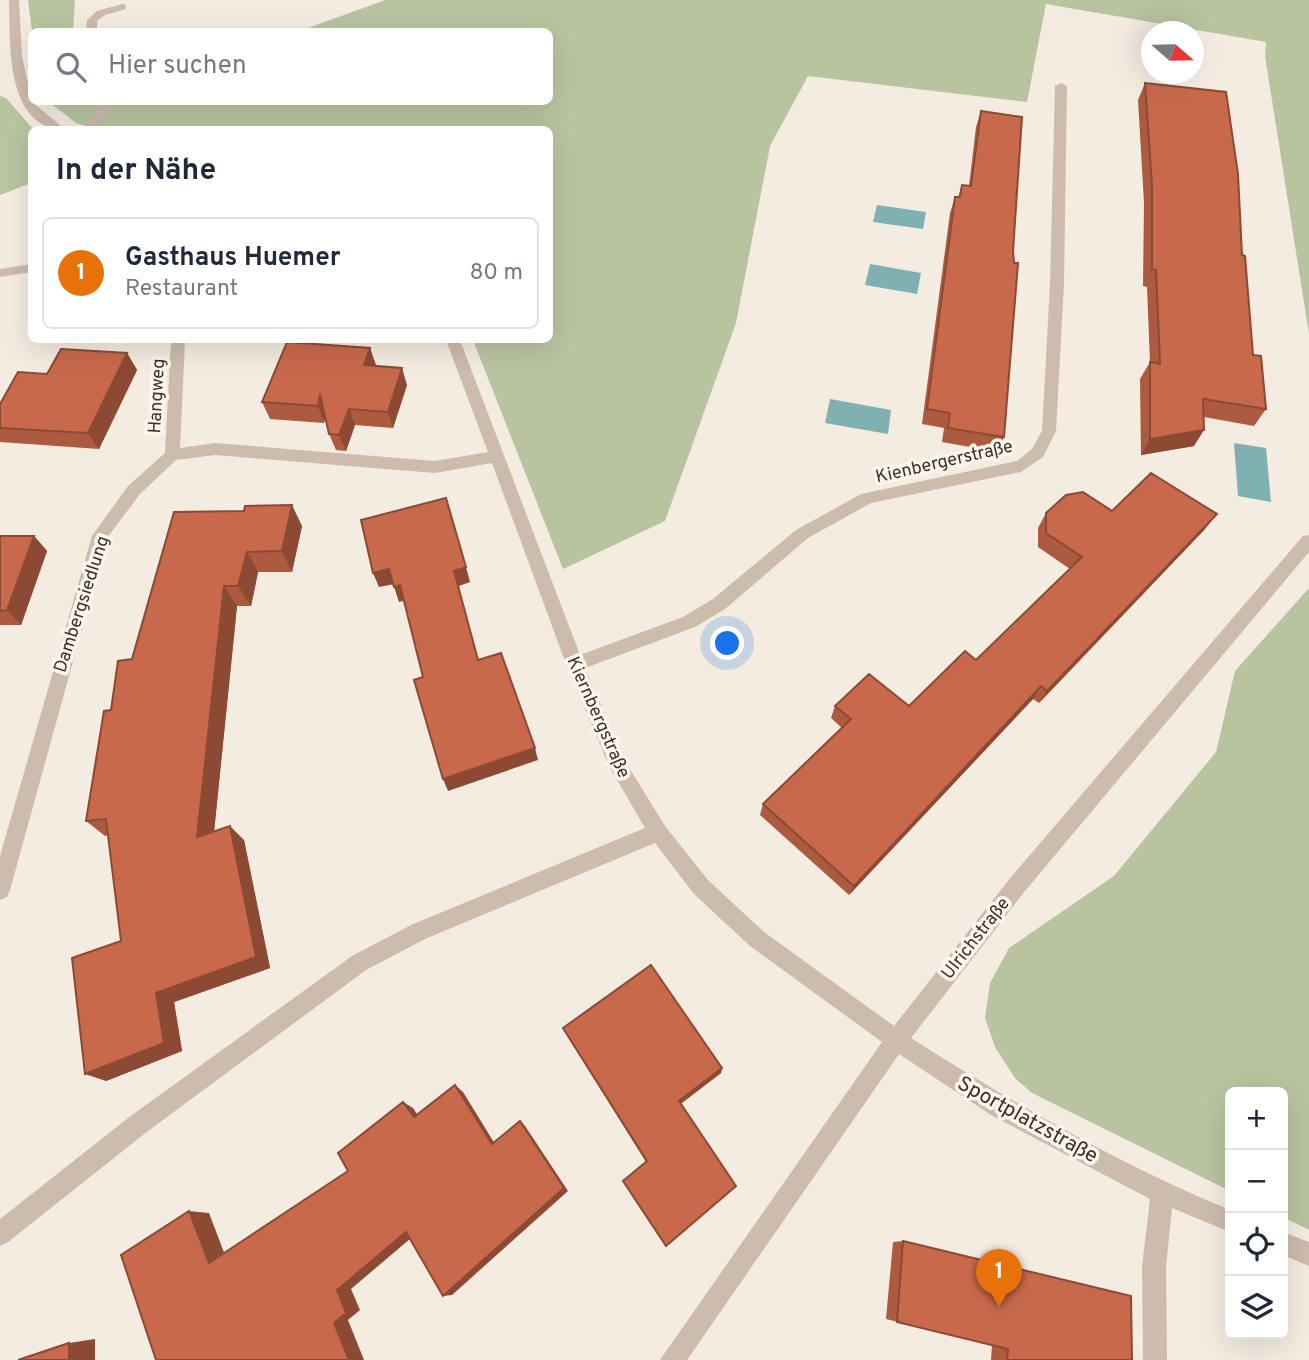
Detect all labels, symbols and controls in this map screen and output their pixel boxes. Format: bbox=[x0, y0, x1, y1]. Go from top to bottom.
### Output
north arrow bbox=[1141, 21, 1204, 84]
search box bbox=[28, 28, 553, 105]
icon: search bbox=[52, 48, 90, 86]
text: Hier suchen bbox=[108, 50, 247, 83]
text: In der Nähe bbox=[56, 153, 216, 190]
text: Gasthaus Huemer bbox=[125, 242, 341, 275]
text: 1 bbox=[76, 259, 86, 288]
text: 80 m bbox=[470, 259, 523, 288]
text: Restaurant bbox=[125, 275, 238, 304]
street label: Hangweg bbox=[144, 358, 171, 434]
street label: Kienbergerstraße bbox=[874, 436, 1015, 489]
street label: Dambergsiedlung bbox=[49, 533, 115, 676]
your location bbox=[710, 626, 744, 660]
street label: Kiernbergstraße bbox=[561, 653, 635, 782]
street label: Ulrichstraße bbox=[937, 893, 1015, 985]
street label: Sportplatzstraße bbox=[952, 1071, 1102, 1170]
map controls bbox=[1225, 1087, 1288, 1339]
button: + bbox=[1225, 1087, 1288, 1150]
button: − bbox=[1225, 1150, 1288, 1213]
button: locate bbox=[1225, 1213, 1288, 1276]
pin: 1 bbox=[976, 1249, 1022, 1307]
button: layers bbox=[1225, 1276, 1288, 1339]

